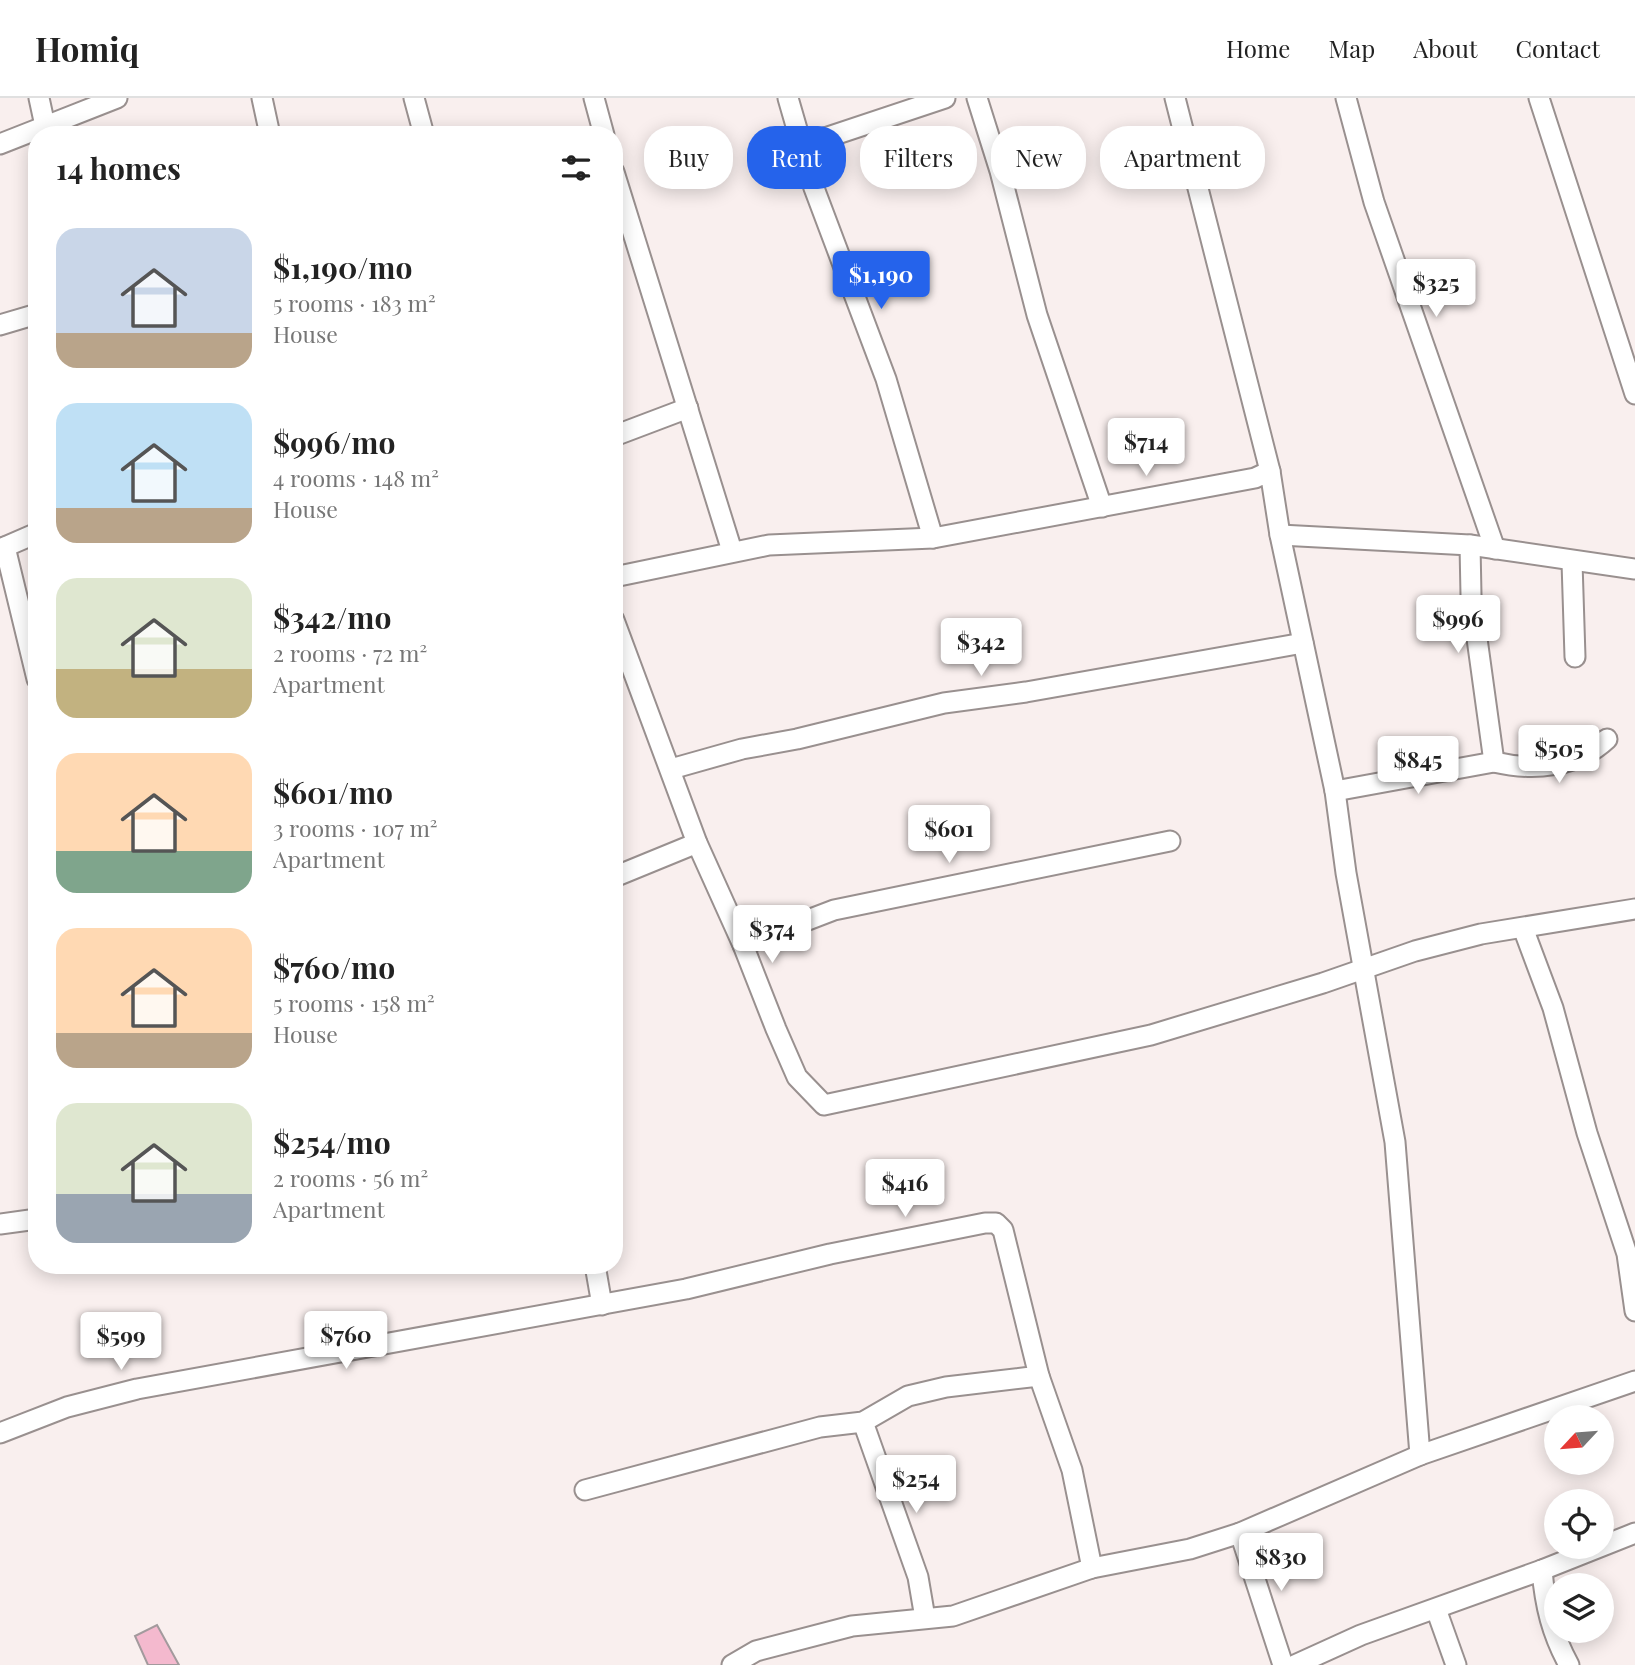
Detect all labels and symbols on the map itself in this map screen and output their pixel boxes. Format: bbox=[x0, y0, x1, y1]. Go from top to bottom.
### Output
pin: $1,190 bbox=[824, 252, 938, 311]
pin: $325 bbox=[1395, 260, 1477, 319]
pin: $714 bbox=[1105, 418, 1187, 478]
pin: $996 bbox=[1417, 596, 1499, 655]
pin: $342 bbox=[940, 618, 1022, 678]
pin: $505 bbox=[1518, 726, 1600, 785]
pin: $845 bbox=[1377, 736, 1459, 796]
pin: $601 bbox=[908, 806, 990, 865]
pin: $374 bbox=[731, 906, 813, 965]
pin: $416 bbox=[864, 1160, 946, 1219]
pin: $599 bbox=[80, 1312, 162, 1372]
pin: $760 bbox=[305, 1312, 387, 1371]
north arrow bbox=[1544, 1405, 1614, 1475]
pin: $254 bbox=[875, 1456, 957, 1515]
pin: $830 bbox=[1240, 1534, 1322, 1593]

